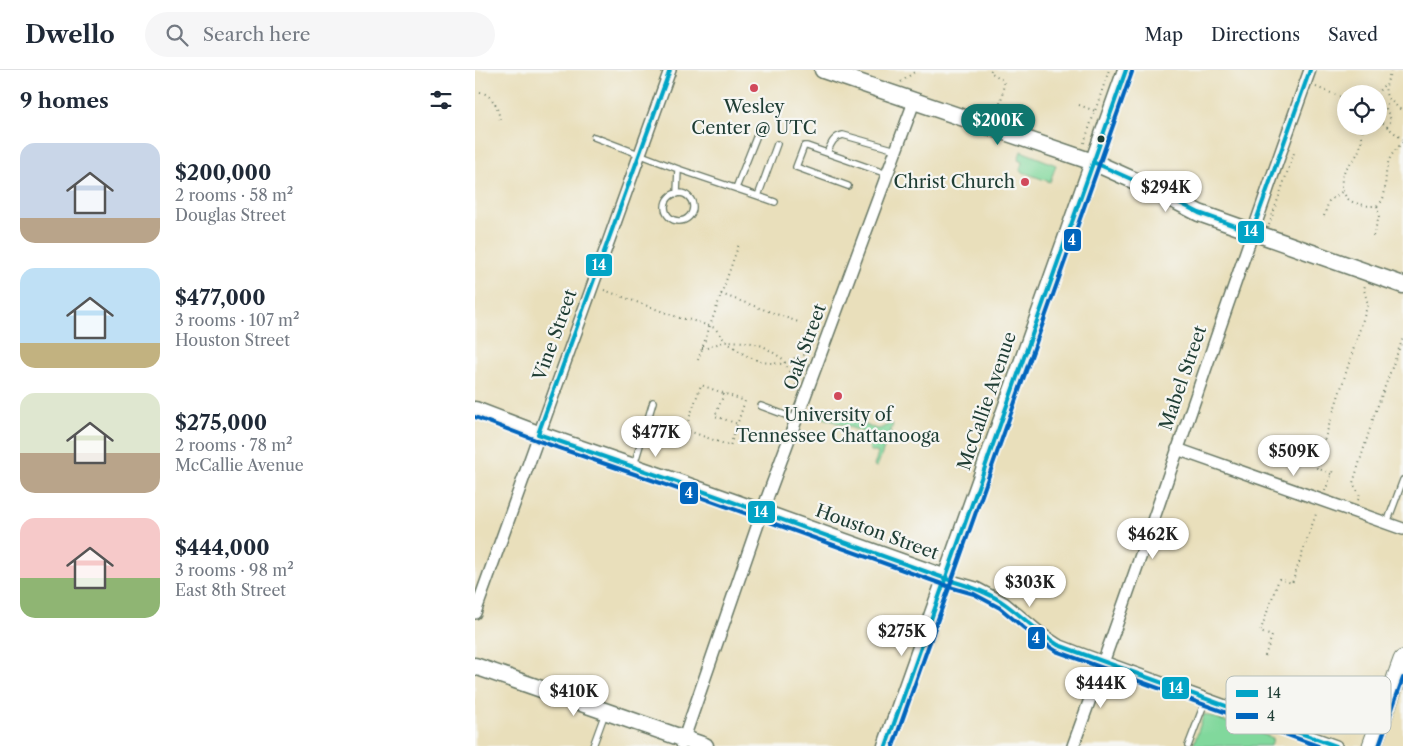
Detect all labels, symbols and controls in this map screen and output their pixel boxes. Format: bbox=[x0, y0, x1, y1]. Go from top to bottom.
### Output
search box bbox=[145, 12, 495, 57]
text: Dwello bbox=[25, 20, 115, 49]
icon: search bbox=[163, 21, 191, 49]
text: Search here bbox=[203, 23, 310, 46]
text: Map bbox=[1144, 24, 1183, 46]
text: Directions bbox=[1211, 24, 1300, 46]
text: Saved bbox=[1328, 24, 1378, 46]
marker: Wesley Center @ UTC bbox=[748, 82, 760, 94]
map controls bbox=[1337, 85, 1387, 135]
button: locate bbox=[1337, 85, 1387, 135]
icon: filters bbox=[427, 86, 455, 114]
text: 9 homes bbox=[20, 88, 109, 113]
place label: Wesley Center @ UTC bbox=[691, 96, 817, 139]
pin: $200K bbox=[963, 104, 1033, 146]
text: $200K bbox=[972, 110, 1024, 130]
unlabelled marker bbox=[1096, 134, 1106, 144]
text: $200,000 bbox=[175, 160, 271, 185]
icon: home bbox=[60, 163, 120, 223]
pin: $294K bbox=[1131, 170, 1201, 213]
place label: Christ Church bbox=[894, 171, 1015, 193]
marker: Christ Church bbox=[1019, 176, 1031, 188]
text: $294K bbox=[1141, 177, 1191, 197]
text: 2 rooms · 58 m² bbox=[175, 185, 293, 205]
text: Douglas Street bbox=[175, 205, 286, 225]
line badge: 14 bbox=[1237, 220, 1265, 244]
text: 14 bbox=[1244, 222, 1258, 240]
line badge: 4 bbox=[1063, 228, 1082, 252]
text: 4 bbox=[1068, 231, 1076, 249]
line badge: 14 bbox=[585, 253, 613, 277]
text: 14 bbox=[592, 256, 606, 274]
text: $477,000 bbox=[175, 285, 266, 310]
street label: Vine Street bbox=[528, 286, 582, 385]
icon: home bbox=[60, 288, 120, 348]
street label: Oak Street bbox=[779, 300, 831, 393]
text: 3 rooms · 107 m² bbox=[175, 310, 300, 330]
street label: Mabel Street bbox=[1155, 322, 1211, 433]
street label: McCallie Avenue bbox=[953, 329, 1021, 473]
text: Houston Street bbox=[175, 330, 290, 350]
marker: University of Tennessee Chattanooga bbox=[832, 390, 844, 402]
place label: University of Tennessee Chattanooga bbox=[736, 404, 941, 447]
text: $275,000 bbox=[175, 410, 267, 435]
icon: home bbox=[60, 413, 120, 473]
pin: $477K bbox=[621, 416, 691, 458]
text: $477K bbox=[632, 422, 680, 442]
pin: $509K bbox=[1259, 434, 1329, 477]
text: 2 rooms · 78 m² bbox=[175, 435, 293, 455]
text: $509K bbox=[1269, 441, 1319, 461]
text: McCallie Avenue bbox=[175, 455, 304, 475]
line badge: 4 bbox=[679, 481, 699, 505]
text: 4 bbox=[685, 484, 693, 502]
line badge: 14 bbox=[747, 500, 776, 524]
street label: Houston Street bbox=[812, 500, 942, 565]
text: 14 bbox=[754, 503, 768, 521]
pin: $462K bbox=[1118, 518, 1188, 560]
text: $462K bbox=[1128, 524, 1178, 544]
text: $444,000 bbox=[175, 535, 270, 560]
icon: home bbox=[60, 538, 120, 598]
text: 3 rooms · 98 m² bbox=[175, 560, 294, 580]
pin: $303K bbox=[995, 566, 1065, 608]
text: $303K bbox=[1005, 572, 1055, 592]
text: East 8th Street bbox=[175, 580, 286, 600]
pin: $275K bbox=[867, 614, 937, 657]
text: $275K bbox=[878, 621, 926, 641]
line badge: 4 bbox=[1027, 626, 1046, 650]
text: 4 bbox=[1032, 629, 1040, 647]
pin: $444K bbox=[1066, 666, 1136, 709]
text: $444K bbox=[1076, 673, 1126, 693]
pin: $410K bbox=[539, 674, 609, 717]
line badge: 14 bbox=[1161, 676, 1190, 700]
legend bbox=[1226, 676, 1391, 734]
text: 14 bbox=[1169, 679, 1183, 697]
text: $410K bbox=[550, 681, 598, 701]
text: 14 bbox=[1267, 684, 1281, 702]
text: 4 bbox=[1267, 707, 1275, 725]

